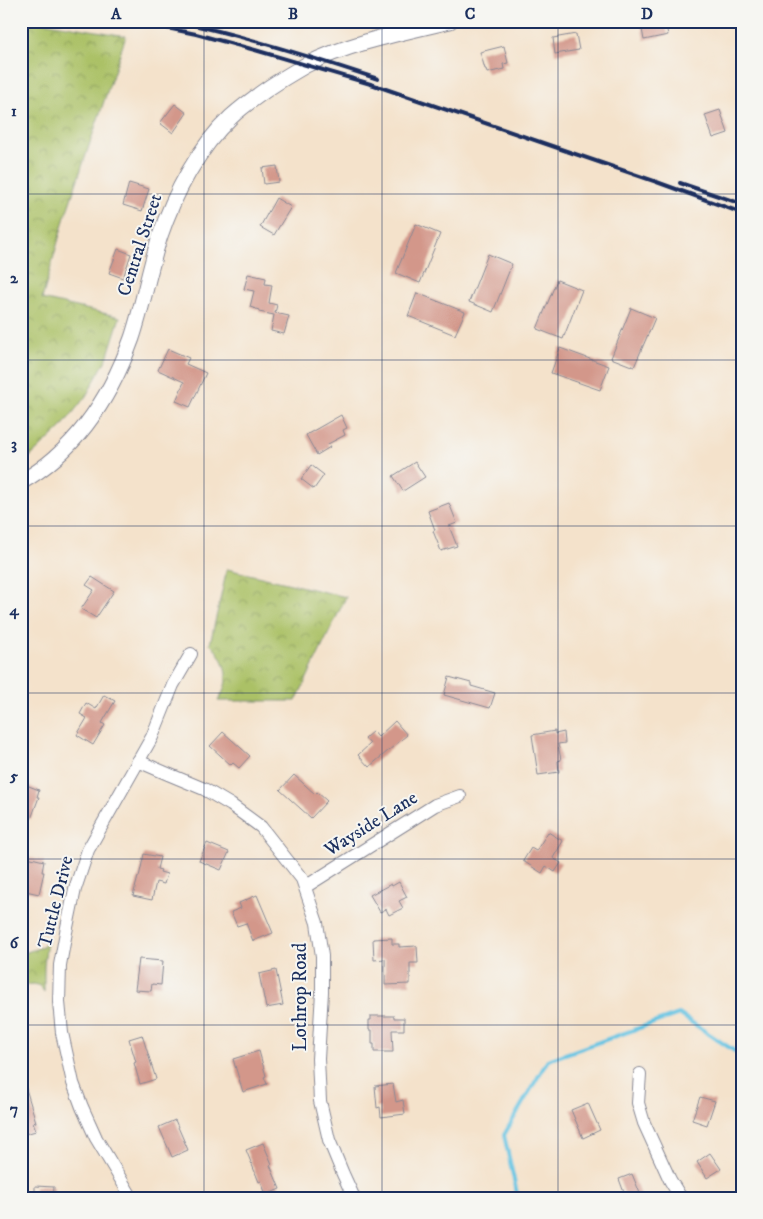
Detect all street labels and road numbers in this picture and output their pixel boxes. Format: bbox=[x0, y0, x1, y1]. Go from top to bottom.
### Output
street label: Central Street bbox=[113, 191, 167, 299]
street label: Wayside Lane bbox=[319, 786, 422, 862]
street label: Tuttle Drive bbox=[33, 853, 79, 950]
street label: Lothrop Road bbox=[289, 942, 312, 1051]

